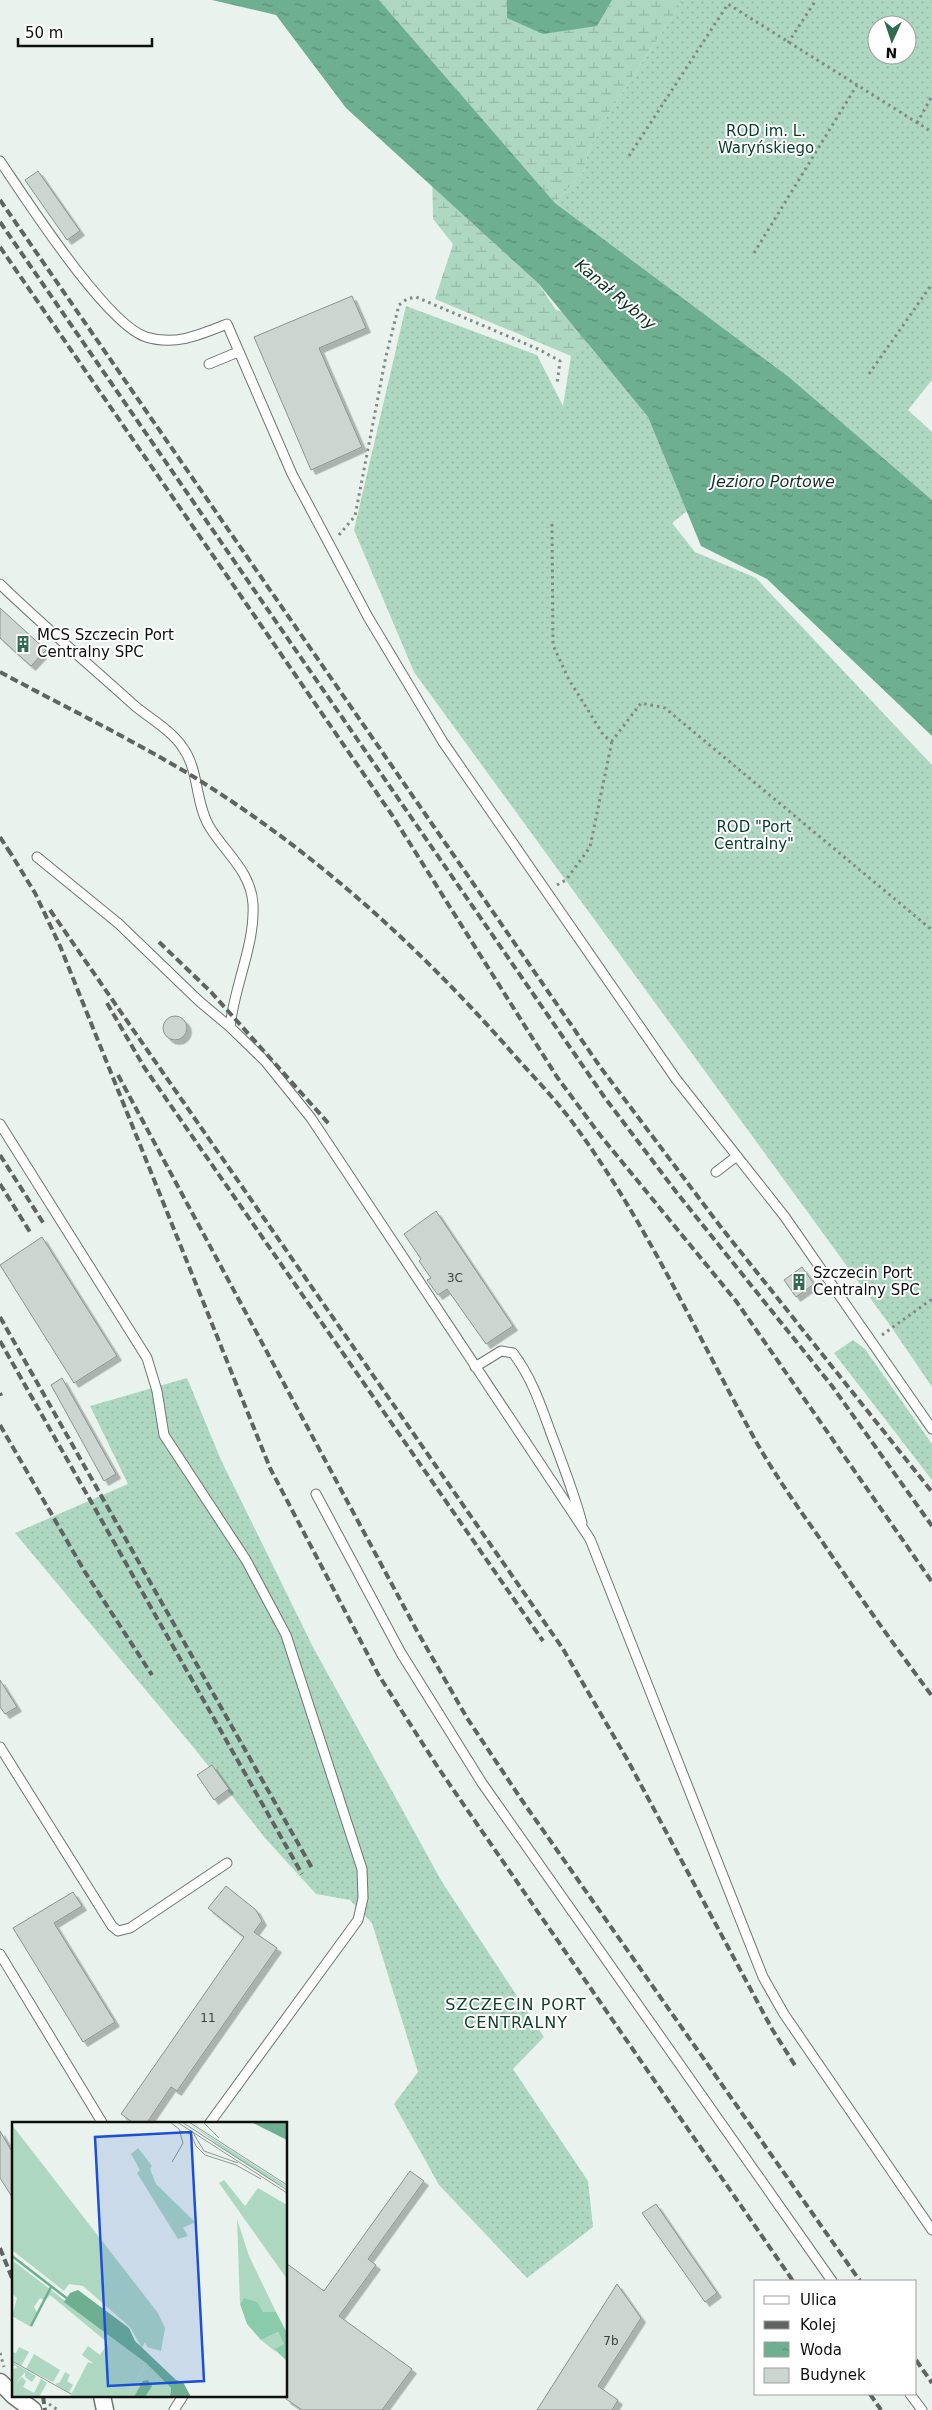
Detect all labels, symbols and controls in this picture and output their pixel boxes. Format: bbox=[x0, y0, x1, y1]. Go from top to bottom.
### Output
scale bar bbox=[18, 15, 151, 47]
north arrow bbox=[867, 15, 917, 65]
text: 50 m bbox=[25, 24, 63, 42]
text: N bbox=[885, 45, 898, 61]
park label: ROD im. L. Waryńskiego bbox=[718, 122, 814, 157]
water label: Kanał Rybny bbox=[571, 255, 660, 334]
water label: Jezioro Portowe bbox=[708, 472, 835, 491]
place label: MCS Szczecin Port Centralny SPC bbox=[37, 626, 174, 661]
building icon: MCS Szczecin Port Centralny SPC bbox=[13, 634, 33, 654]
park label: ROD "Port Centralny" bbox=[714, 818, 794, 853]
place label: Szczecin Port Centralny SPC bbox=[813, 1264, 920, 1299]
house number: 3C bbox=[447, 1271, 463, 1285]
building icon: Szczecin Port Centralny SPC bbox=[789, 1272, 809, 1292]
district label: SZCZECIN PORT CENTRALNY bbox=[445, 1995, 587, 2032]
house number: 11 bbox=[200, 2011, 216, 2025]
inset map bbox=[12, 2122, 288, 2398]
legend bbox=[754, 2280, 917, 2395]
text: Ulica bbox=[800, 2291, 837, 2309]
text: Kolej bbox=[800, 2316, 836, 2334]
house number: 7b bbox=[603, 2334, 619, 2348]
text: Woda bbox=[800, 2341, 842, 2359]
text: Budynek bbox=[800, 2366, 866, 2384]

